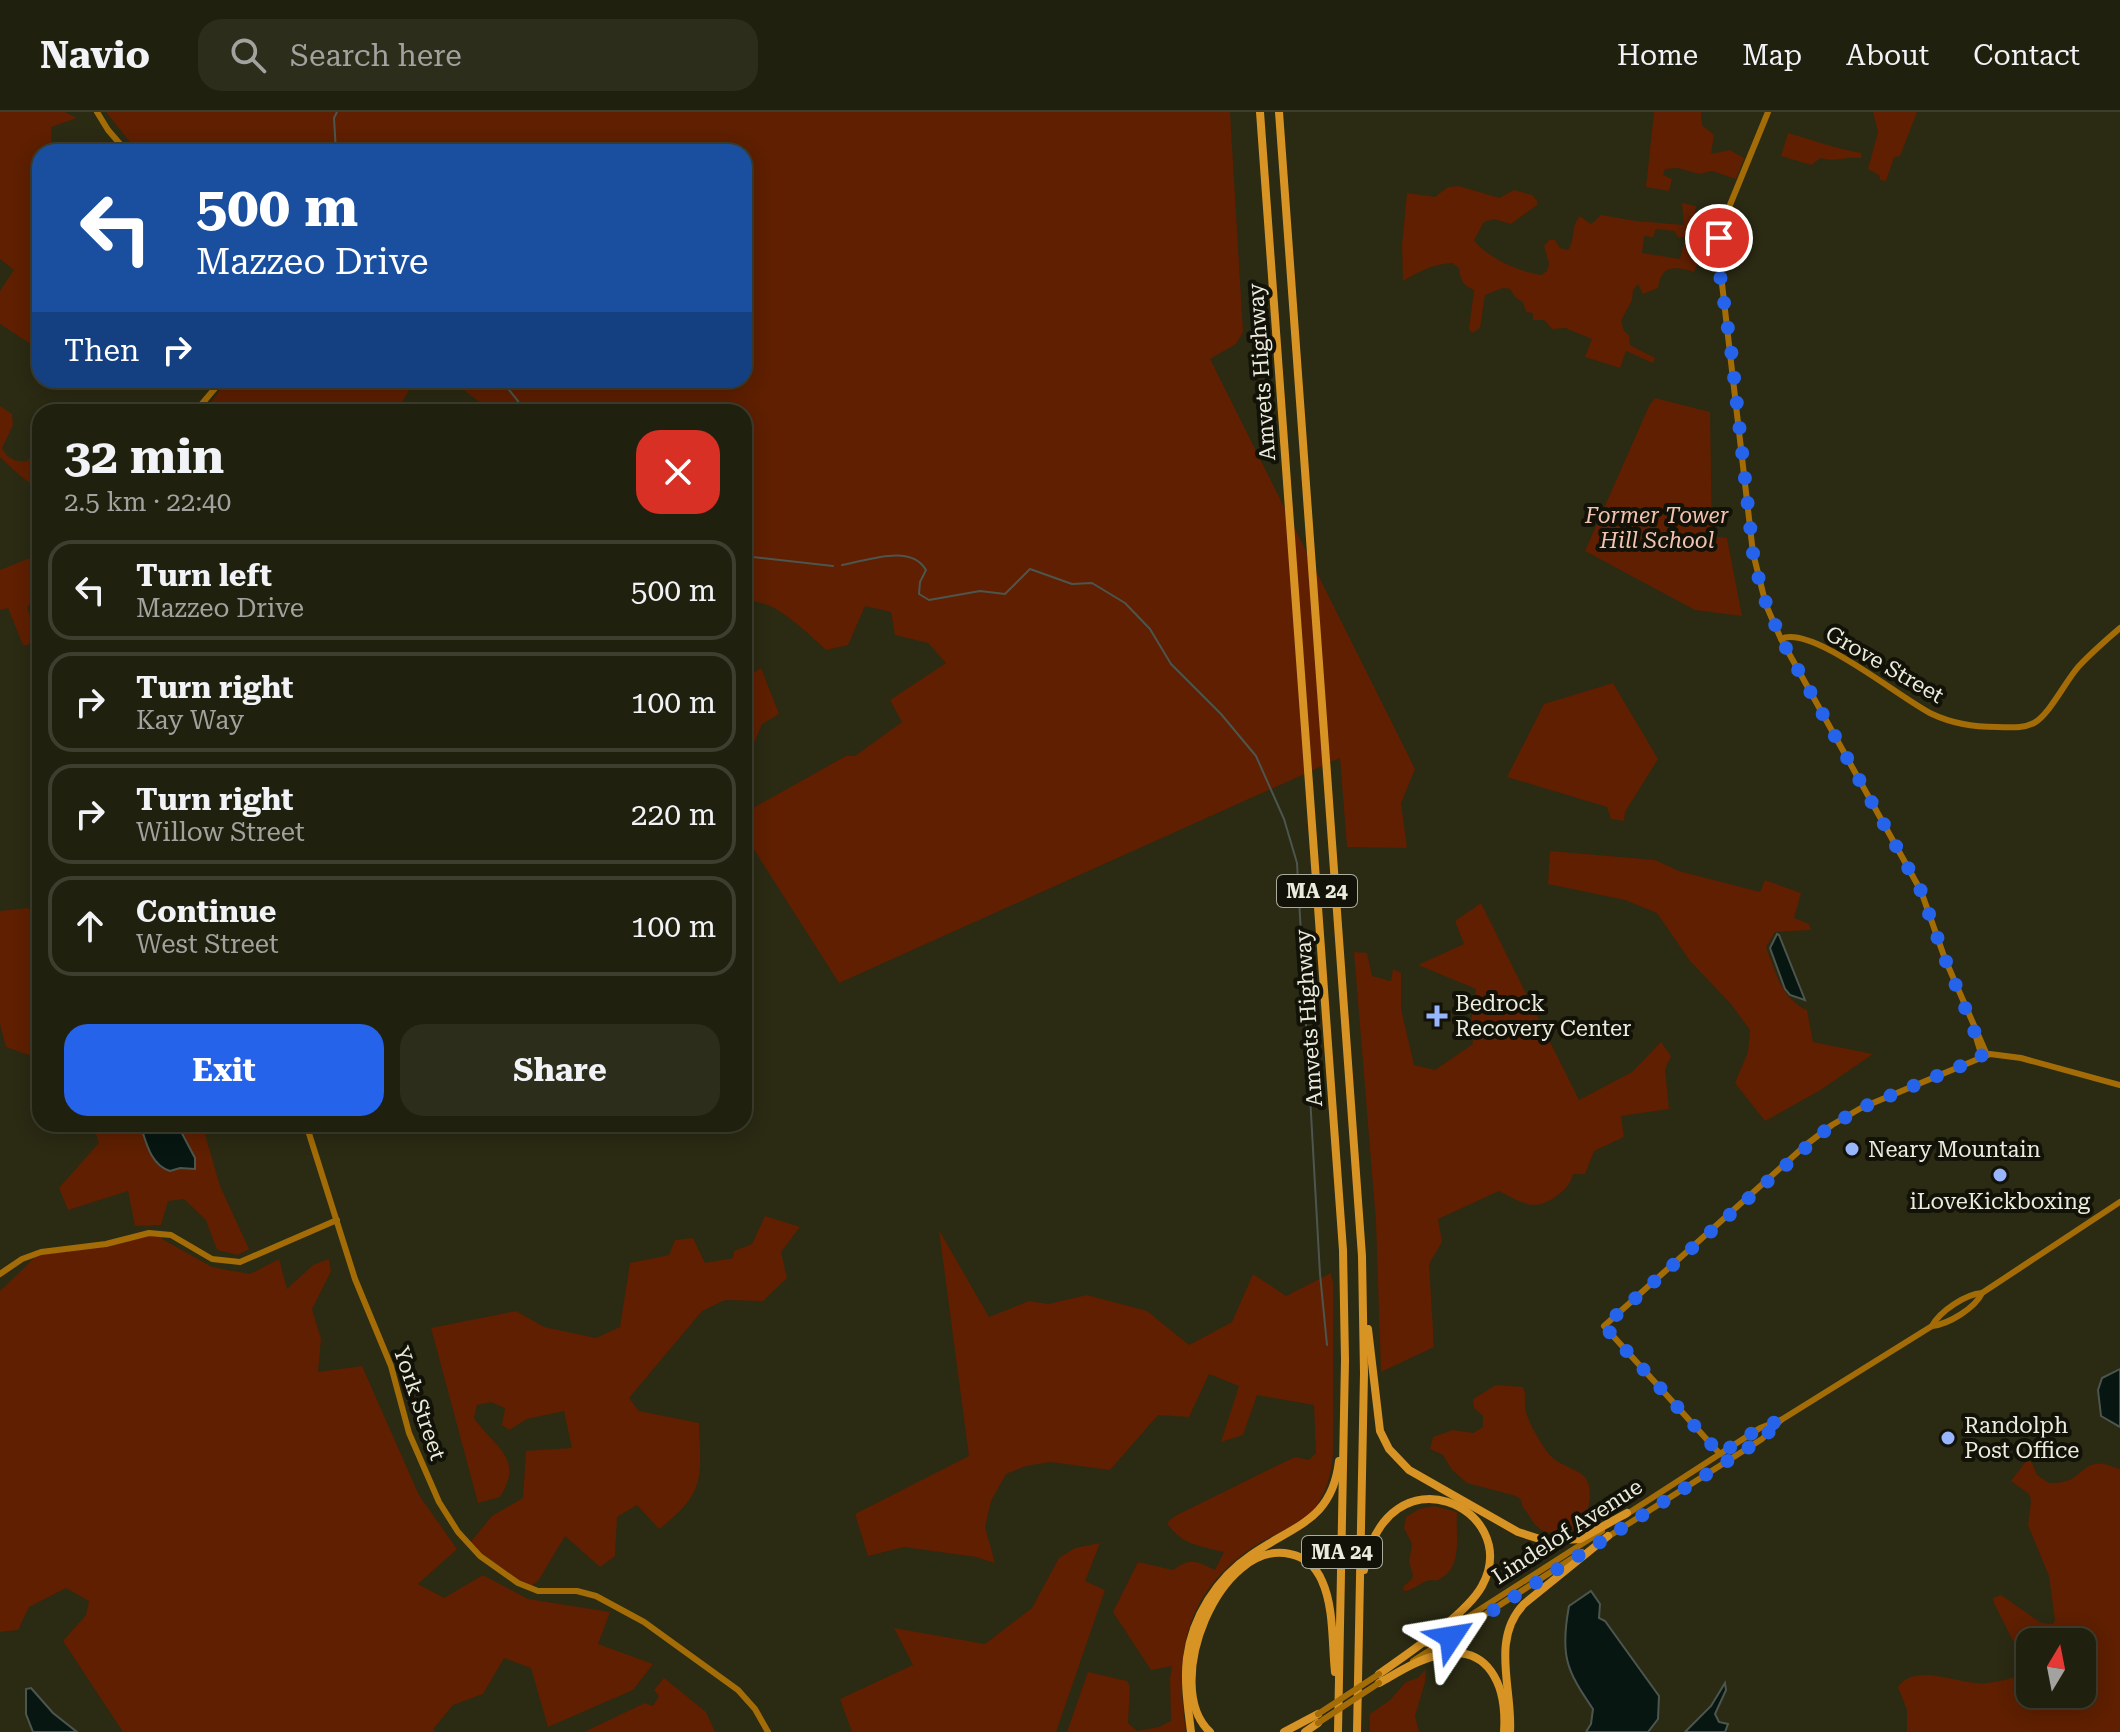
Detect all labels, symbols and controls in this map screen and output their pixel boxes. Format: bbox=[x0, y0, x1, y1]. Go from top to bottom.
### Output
search box bbox=[198, 19, 758, 91]
text: Navio bbox=[40, 33, 150, 77]
icon: search bbox=[226, 33, 270, 77]
text: Search here bbox=[290, 38, 462, 73]
text: Home bbox=[1617, 39, 1698, 72]
text: Map bbox=[1742, 39, 1802, 72]
text: About bbox=[1846, 39, 1929, 72]
text: Contact bbox=[1973, 39, 2080, 72]
text: 500 m bbox=[196, 174, 358, 240]
icon: left bbox=[64, 176, 168, 280]
pin bbox=[1685, 204, 1753, 272]
icon: arrive bbox=[1697, 216, 1741, 260]
text: Mazzeo Drive bbox=[196, 241, 429, 283]
street label: Amvets Highway bbox=[1243, 282, 1280, 462]
icon: right bbox=[155, 328, 199, 372]
text: Then bbox=[64, 333, 139, 368]
text: 32 min bbox=[64, 429, 224, 485]
button: close bbox=[636, 430, 720, 514]
text: 2.5 km · 22:40 bbox=[64, 487, 231, 517]
park label: Former Tower Hill School bbox=[1584, 503, 1729, 553]
text: Turn left bbox=[136, 558, 272, 593]
icon: left bbox=[68, 568, 112, 612]
text: 500 m bbox=[631, 573, 716, 608]
text: Mazzeo Drive bbox=[136, 593, 304, 623]
street label: Grove Street bbox=[1821, 621, 1948, 708]
text: Turn right bbox=[136, 670, 293, 705]
icon: right bbox=[68, 680, 112, 724]
text: 100 m bbox=[631, 685, 716, 720]
text: Kay Way bbox=[136, 705, 244, 735]
text: Turn right bbox=[136, 782, 293, 817]
icon: right bbox=[68, 792, 112, 836]
text: 220 m bbox=[631, 797, 716, 832]
text: Willow Street bbox=[136, 817, 305, 847]
road number: MA 24 bbox=[1277, 875, 1357, 907]
text: Continue bbox=[136, 894, 276, 929]
icon: ahead bbox=[68, 904, 112, 948]
text: 100 m bbox=[631, 909, 716, 944]
street label: Amvets Highway bbox=[1290, 928, 1327, 1108]
text: West Street bbox=[136, 929, 279, 959]
place label: Bedrock Recovery Center bbox=[1455, 991, 1631, 1041]
marker: Bedrock Recovery Center bbox=[1426, 1005, 1448, 1027]
button: Exit bbox=[64, 1024, 384, 1116]
button: Share bbox=[400, 1024, 720, 1116]
place label: Neary Mountain bbox=[1868, 1137, 2041, 1162]
marker: Neary Mountain bbox=[1843, 1140, 1861, 1158]
marker: iLoveKickboxing bbox=[1991, 1166, 2009, 1184]
place label: iLoveKickboxing bbox=[1910, 1189, 2091, 1214]
street label: York Street bbox=[388, 1343, 451, 1463]
place label: Randolph Post Office bbox=[1964, 1413, 2079, 1463]
marker: Randolph Post Office bbox=[1939, 1429, 1957, 1447]
street label: Lindelof Avenue bbox=[1488, 1474, 1647, 1589]
road number: MA 24 bbox=[1302, 1536, 1382, 1568]
position arrow bbox=[1409, 1595, 1493, 1679]
north arrow bbox=[2016, 1628, 2096, 1708]
map controls bbox=[2016, 1628, 2096, 1708]

